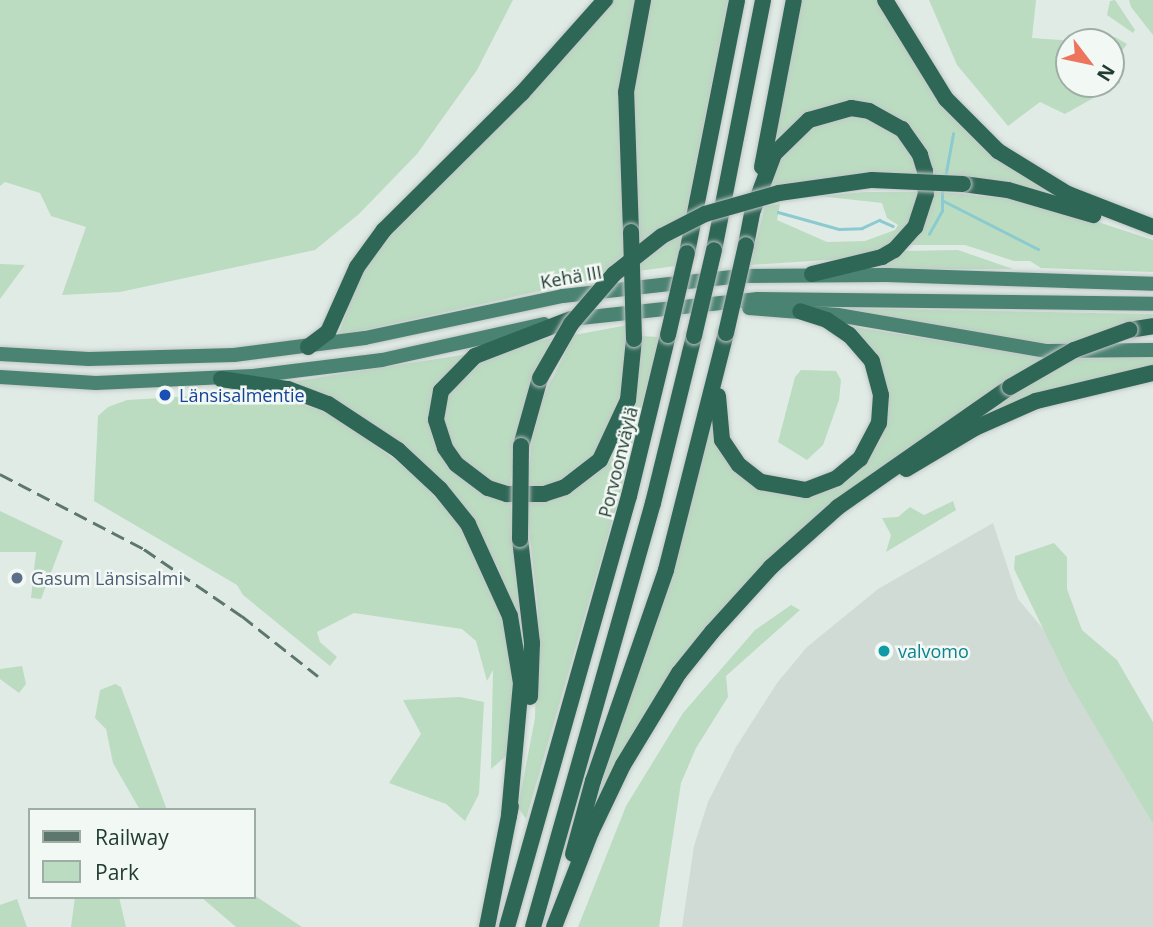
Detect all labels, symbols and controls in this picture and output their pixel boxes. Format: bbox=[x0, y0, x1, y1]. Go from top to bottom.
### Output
north arrow bbox=[1055, 28, 1125, 98]
text: N bbox=[1091, 60, 1121, 87]
street label: Kehä III bbox=[539, 261, 603, 293]
place label: Länsisalmentie bbox=[179, 384, 305, 406]
marker: Länsisalmentie bbox=[157, 387, 173, 403]
street label: Porvoonväylä bbox=[594, 404, 642, 520]
place label: Gasum Länsisalmi bbox=[31, 567, 183, 589]
marker: Gasum Länsisalmi bbox=[9, 570, 25, 586]
place label: valvomo bbox=[898, 640, 969, 662]
marker: valvomo bbox=[876, 643, 892, 659]
legend bbox=[28, 808, 256, 899]
text: Railway bbox=[95, 823, 169, 851]
text: Park bbox=[95, 858, 139, 886]

